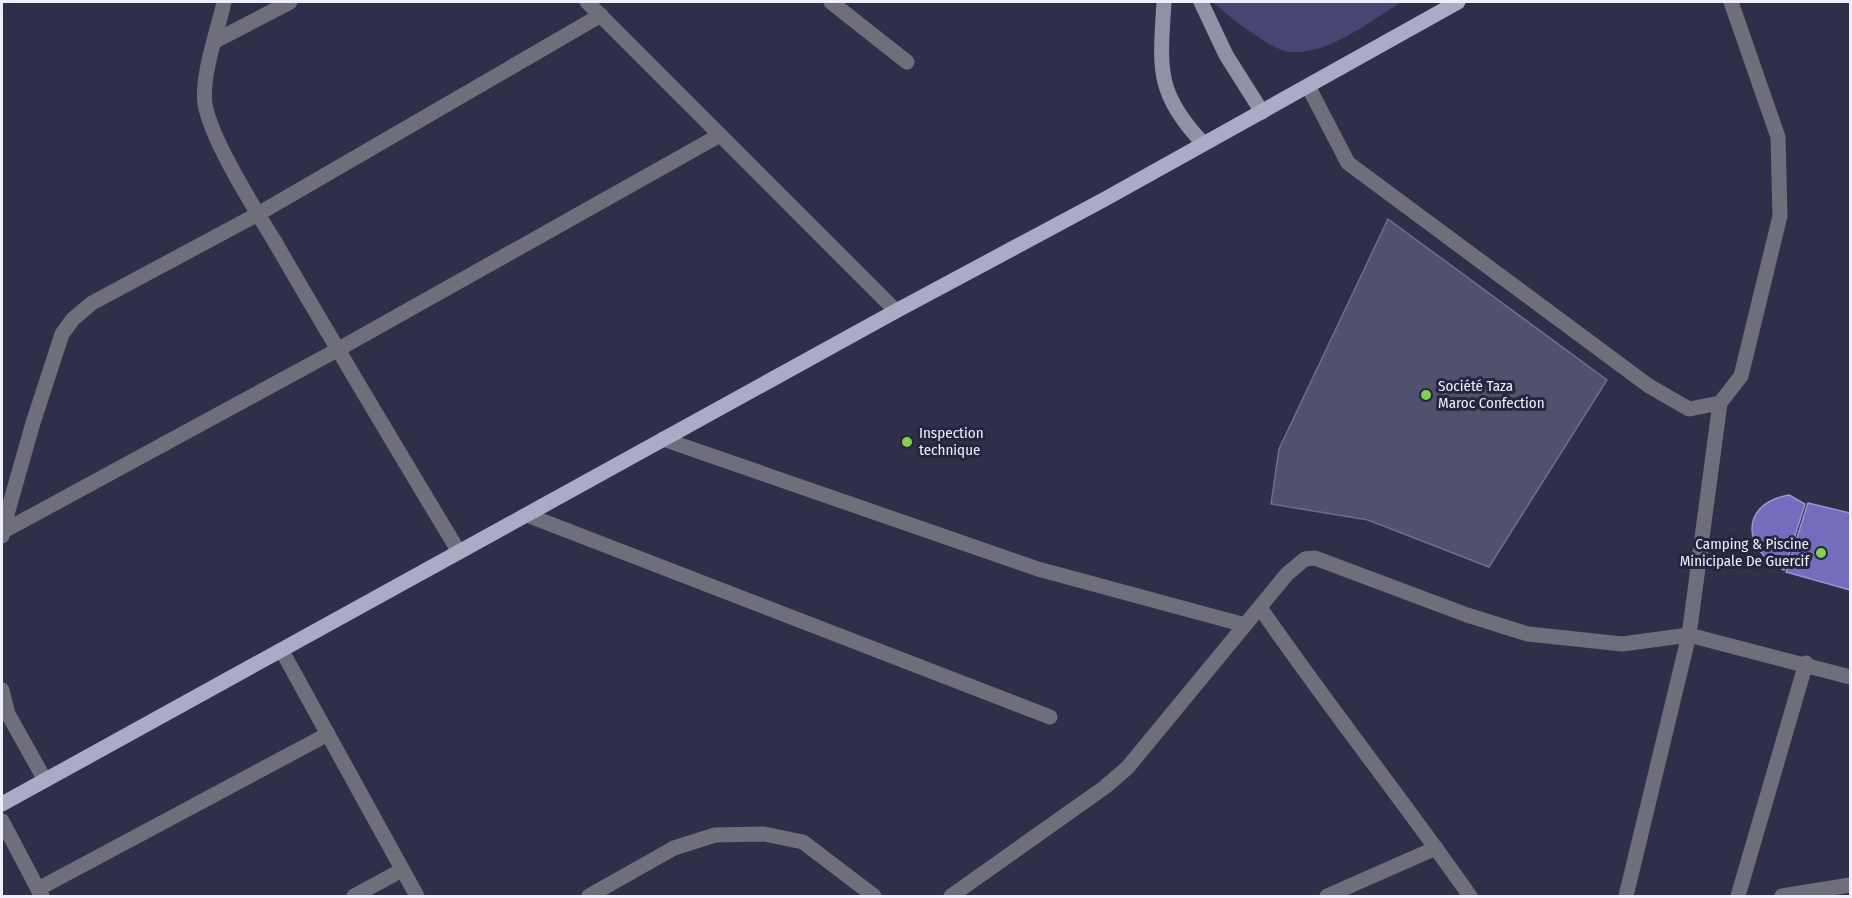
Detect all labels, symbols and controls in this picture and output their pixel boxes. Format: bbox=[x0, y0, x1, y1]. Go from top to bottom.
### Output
place label: Société Taza Maroc Confection bbox=[1438, 377, 1545, 412]
marker: Société Taza Maroc Confection bbox=[1419, 388, 1433, 402]
place label: Inspection technique bbox=[919, 424, 984, 459]
marker: Inspection technique bbox=[900, 435, 914, 449]
place label: Camping & Piscine Minicipale De Guercif bbox=[1680, 535, 1810, 570]
marker: Camping & Piscine Minicipale De Guercif bbox=[1814, 546, 1828, 560]

